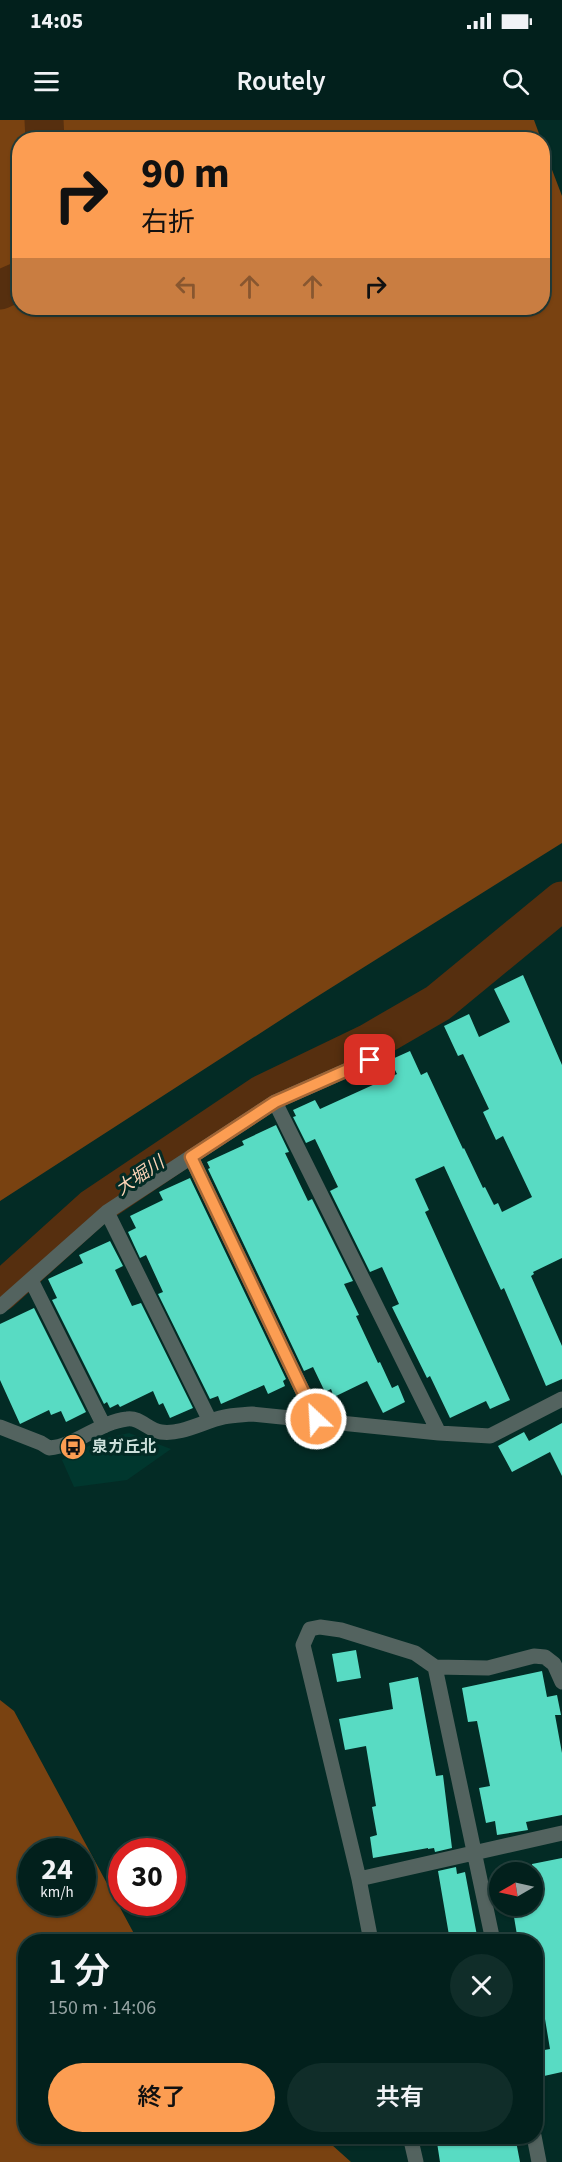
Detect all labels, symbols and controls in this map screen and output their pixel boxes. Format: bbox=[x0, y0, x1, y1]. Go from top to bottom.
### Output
text: 14:05 bbox=[30, 5, 83, 37]
text: Routely bbox=[236, 62, 326, 101]
icon: menu bbox=[30, 65, 63, 98]
icon: search bbox=[499, 65, 532, 98]
text: 90 m bbox=[141, 144, 230, 204]
icon: right bbox=[42, 156, 120, 234]
text: 右折 bbox=[141, 203, 195, 242]
icon: left bbox=[170, 270, 203, 303]
icon: ahead bbox=[233, 270, 266, 303]
icon: ahead bbox=[296, 270, 329, 303]
icon: right bbox=[359, 270, 392, 303]
pin bbox=[344, 1034, 395, 1085]
icon: arrive bbox=[353, 1043, 386, 1076]
water label: 大堀川 bbox=[111, 1149, 171, 1201]
position arrow bbox=[284, 1387, 348, 1451]
bus stop icon: 泉ガ丘北 bbox=[58, 1432, 88, 1462]
place label: 泉ガ丘北 bbox=[92, 1436, 156, 1458]
speed limit sign: 30 bbox=[108, 1838, 186, 1916]
text: 24 bbox=[41, 1848, 73, 1891]
north arrow bbox=[489, 1862, 543, 1916]
map controls bbox=[489, 1862, 543, 1916]
text: km/h bbox=[40, 1882, 74, 1903]
text: 1 分 bbox=[48, 1946, 110, 1997]
button: close bbox=[450, 1954, 513, 2017]
text: 150 m · 14:06 bbox=[48, 1994, 156, 2022]
button: 終了 bbox=[48, 2063, 275, 2132]
button: 共有 bbox=[287, 2063, 513, 2132]

